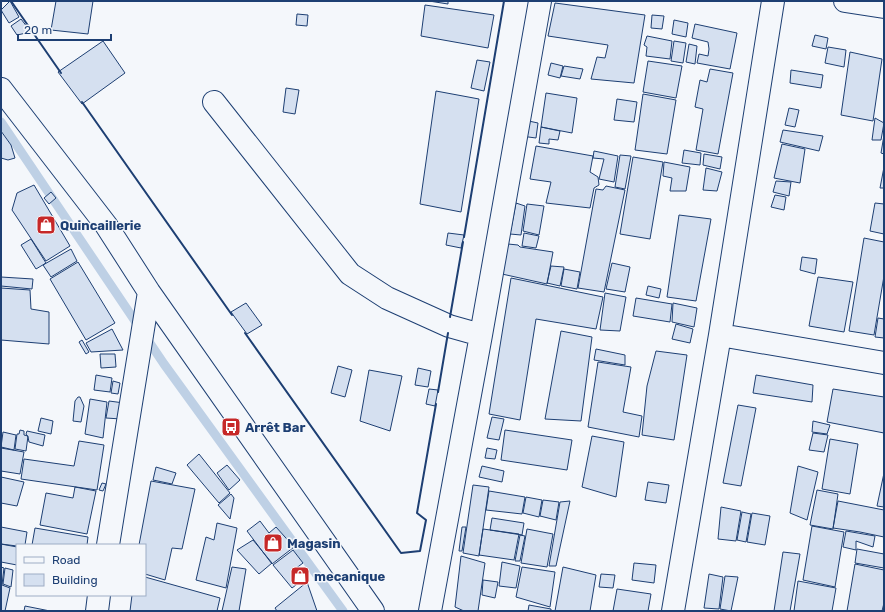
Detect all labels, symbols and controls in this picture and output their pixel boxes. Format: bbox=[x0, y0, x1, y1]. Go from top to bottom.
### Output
scale bar bbox=[18, 16, 111, 42]
text: 20 m bbox=[24, 23, 52, 37]
shop icon: Quincaillerie bbox=[35, 214, 57, 236]
place label: Quincaillerie bbox=[60, 218, 142, 233]
bus stop icon: Arrêt Bar bbox=[220, 416, 242, 438]
place label: Arrêt Bar bbox=[245, 420, 305, 435]
shop icon: Magasin bbox=[262, 532, 284, 554]
place label: Magasin bbox=[287, 536, 341, 551]
legend bbox=[16, 544, 146, 596]
text: Road bbox=[52, 553, 80, 567]
shop icon: mecanique bbox=[289, 565, 311, 587]
place label: mecanique bbox=[314, 569, 386, 584]
text: Building bbox=[52, 573, 98, 587]

